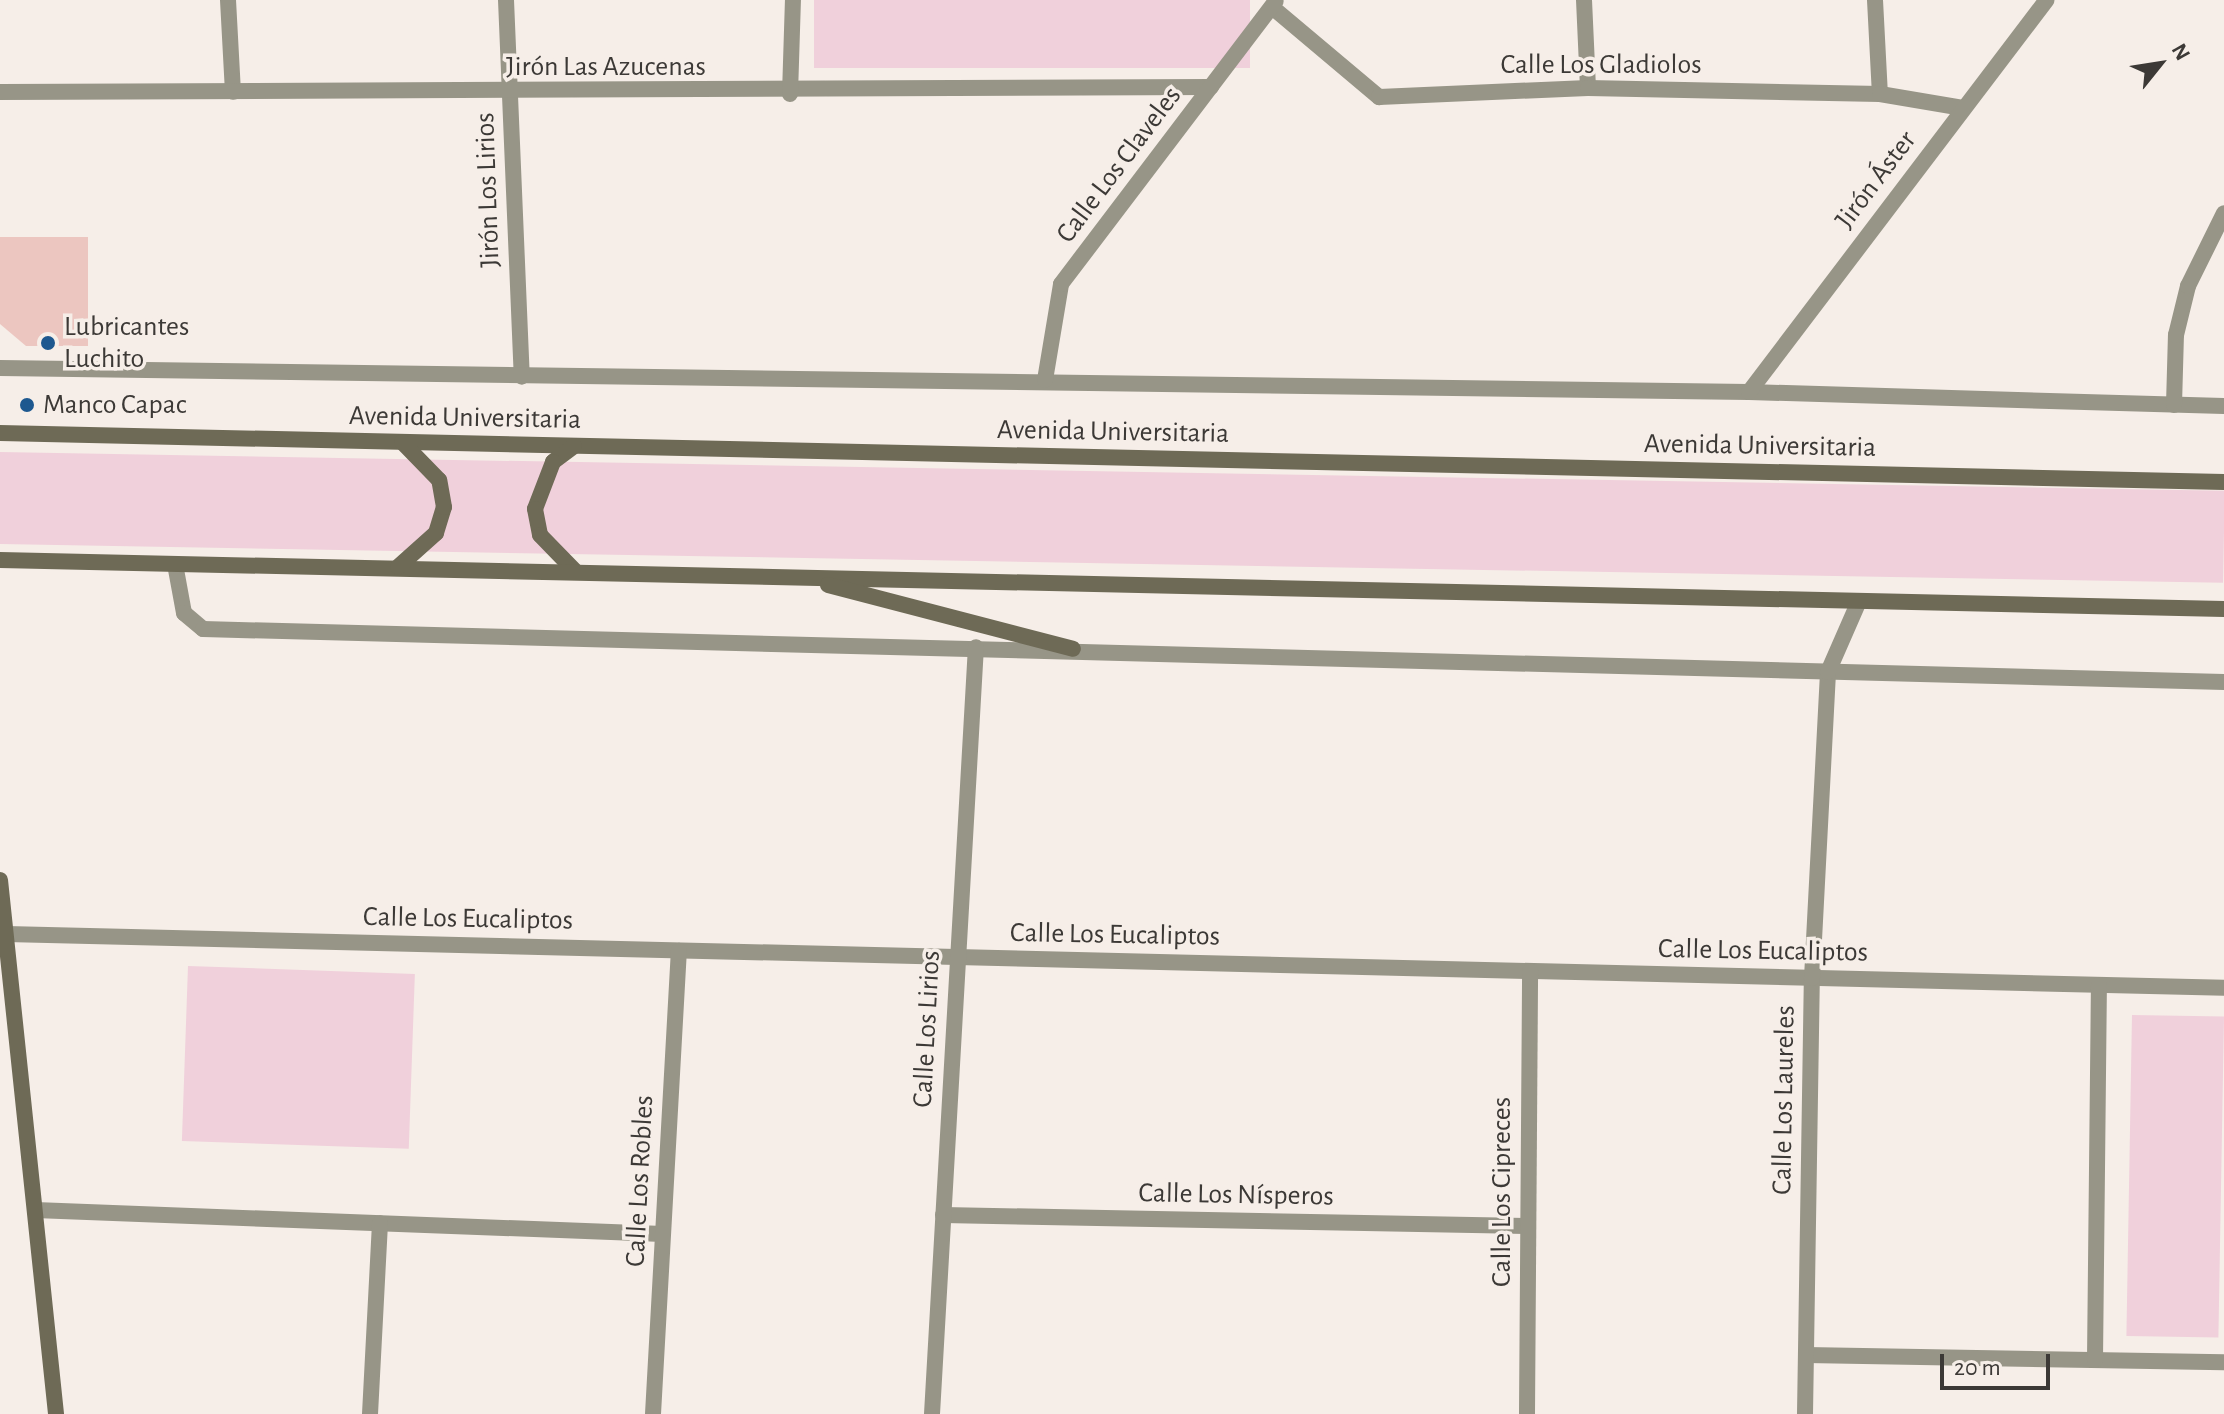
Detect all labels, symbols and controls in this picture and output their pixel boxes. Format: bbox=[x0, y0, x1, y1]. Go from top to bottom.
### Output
north arrow bbox=[2120, 24, 2200, 104]
text: N bbox=[2167, 40, 2194, 64]
street label: Calle Los Gladiolos bbox=[1500, 48, 1702, 82]
street label: Jirón Las Azucenas bbox=[506, 50, 706, 84]
street label: Calle Los Claveles bbox=[1049, 80, 1189, 250]
street label: Jirón Los Lirios bbox=[468, 112, 508, 268]
street label: Jirón Áster bbox=[1828, 124, 1924, 236]
place label: Lubricantes Luchito bbox=[64, 310, 189, 376]
marker: Lubricantes Luchito bbox=[39, 334, 57, 352]
place label: Manco Capac bbox=[43, 388, 186, 422]
marker: Manco Capac bbox=[18, 396, 36, 414]
street label: Avenida Universitaria bbox=[349, 399, 581, 437]
street label: Avenida Universitaria bbox=[997, 413, 1229, 451]
street label: Avenida Universitaria bbox=[1644, 427, 1876, 465]
street label: Calle Los Eucaliptos bbox=[363, 900, 573, 938]
street label: Calle Los Eucaliptos bbox=[1010, 916, 1220, 954]
street label: Calle Los Eucaliptos bbox=[1658, 932, 1868, 970]
street label: Calle Los Lirios bbox=[906, 950, 948, 1108]
street label: Calle Los Laureles bbox=[1766, 1005, 1802, 1195]
street label: Calle Los Robles bbox=[619, 1094, 661, 1268]
street label: Calle Los Cipreces bbox=[1485, 1097, 1519, 1287]
street label: Calle Los Nísperos bbox=[1138, 1176, 1334, 1214]
scale bar bbox=[1944, 1338, 2054, 1388]
text: 20 m bbox=[1954, 1356, 2001, 1380]

